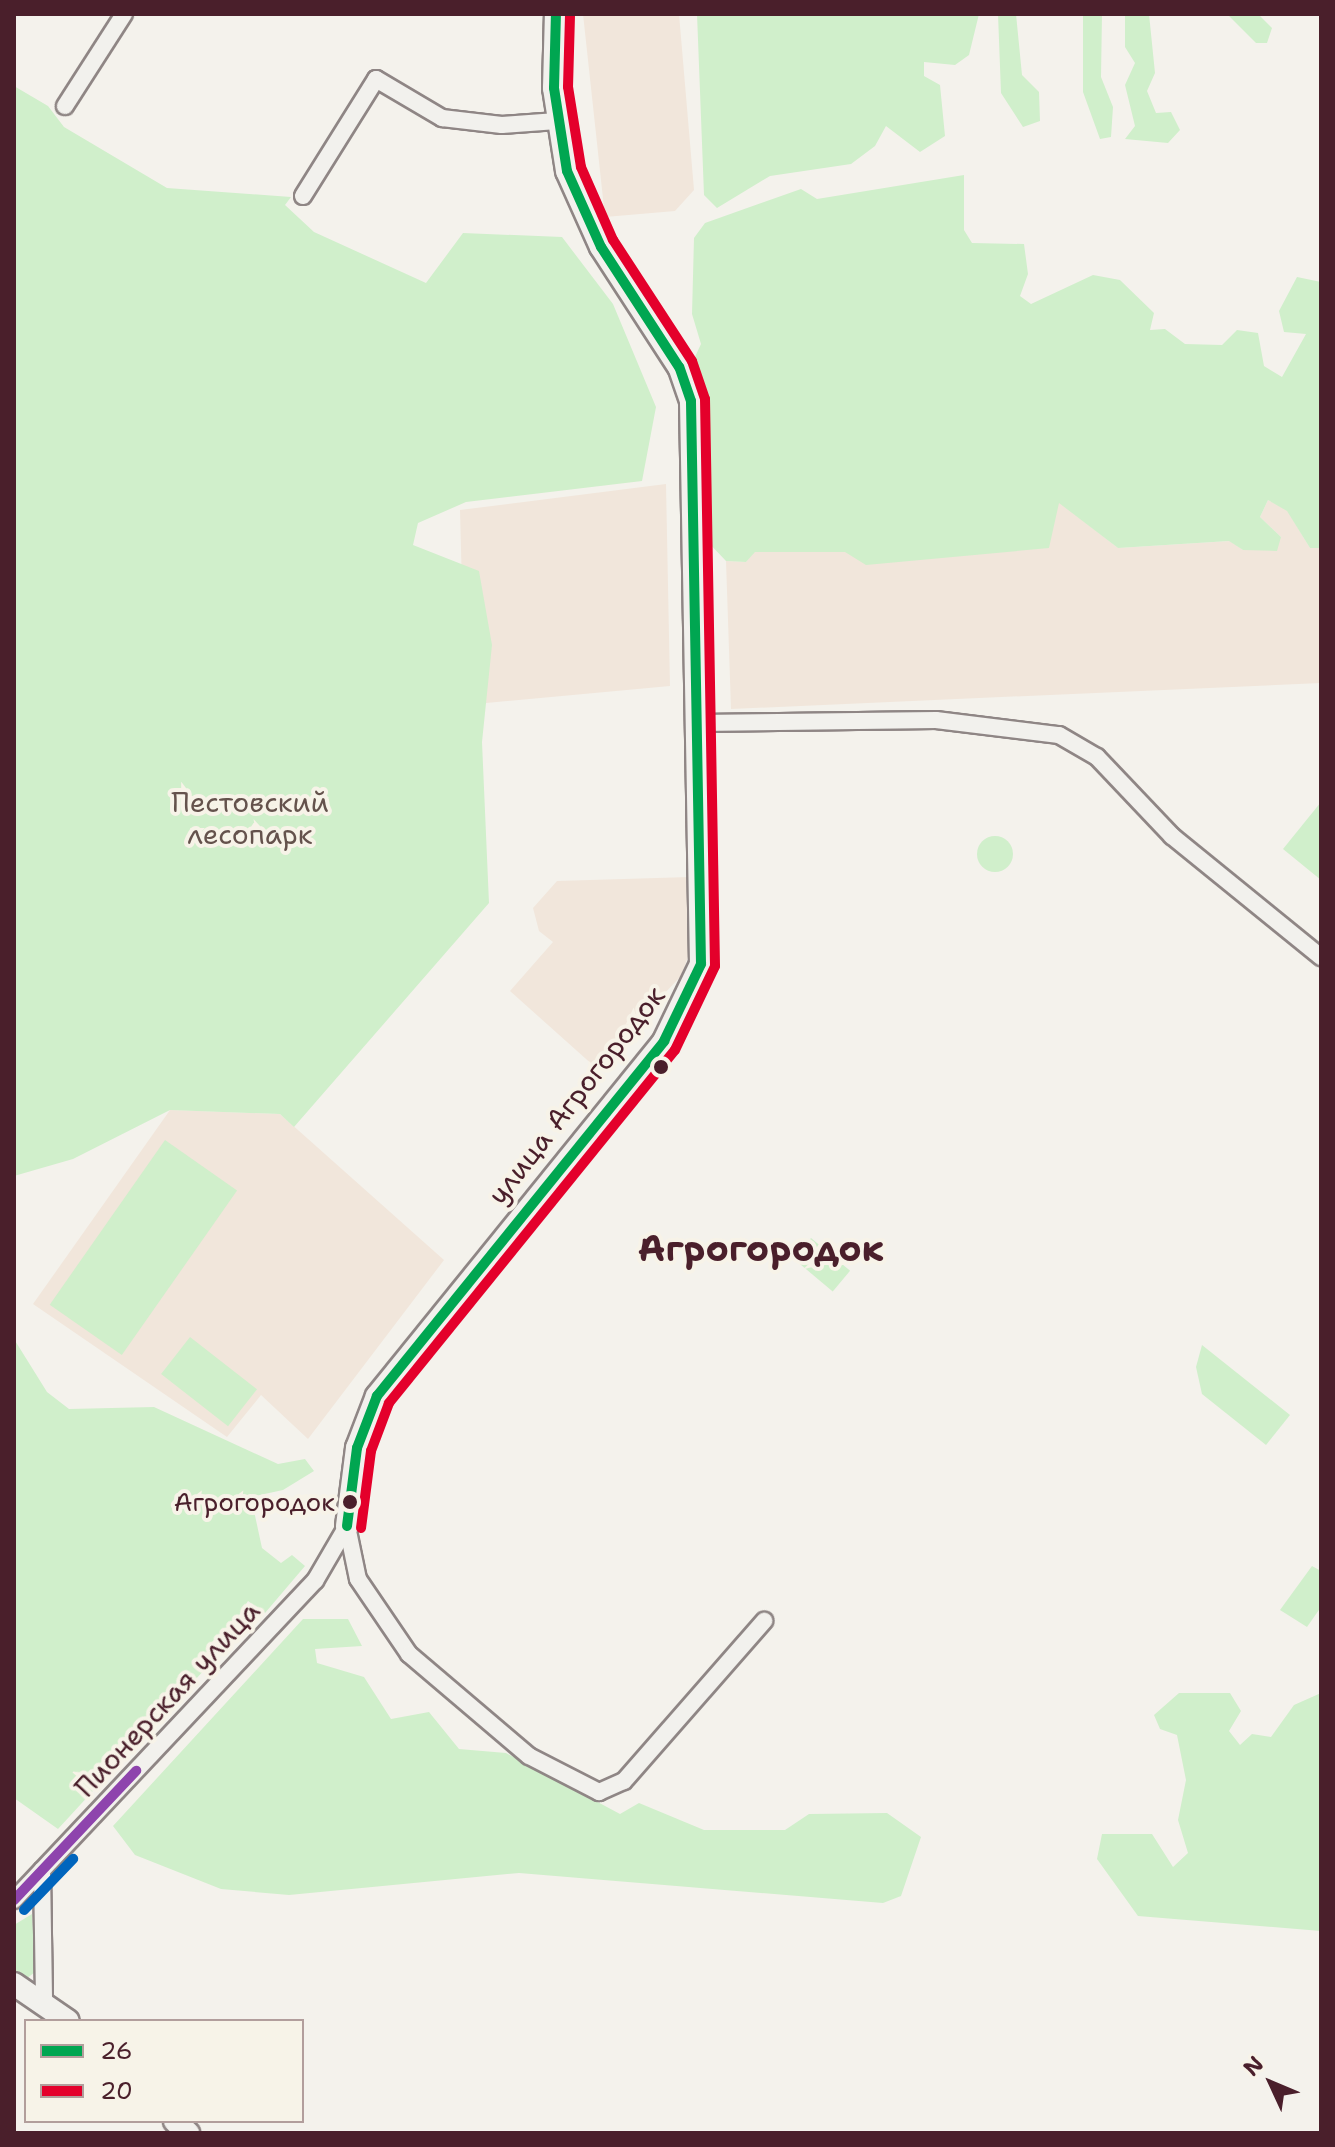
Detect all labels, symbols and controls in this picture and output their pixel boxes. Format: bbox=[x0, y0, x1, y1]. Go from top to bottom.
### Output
park label: Пестовский лесопарк bbox=[171, 785, 329, 851]
street label: улица Агрогородок bbox=[480, 979, 672, 1211]
unlabelled marker bbox=[653, 1059, 669, 1075]
district label: Агрогородок bbox=[638, 1227, 884, 1271]
place label: Агрогородок bbox=[174, 1486, 335, 1518]
marker: Агрогородок bbox=[342, 1494, 358, 1510]
street label: Пионерская улица bbox=[67, 1594, 267, 1804]
legend bbox=[24, 2019, 304, 2123]
text: 26 bbox=[100, 2035, 133, 2067]
north arrow bbox=[1231, 2043, 1311, 2123]
text: N bbox=[1237, 2050, 1270, 2082]
text: 20 bbox=[100, 2075, 133, 2107]

